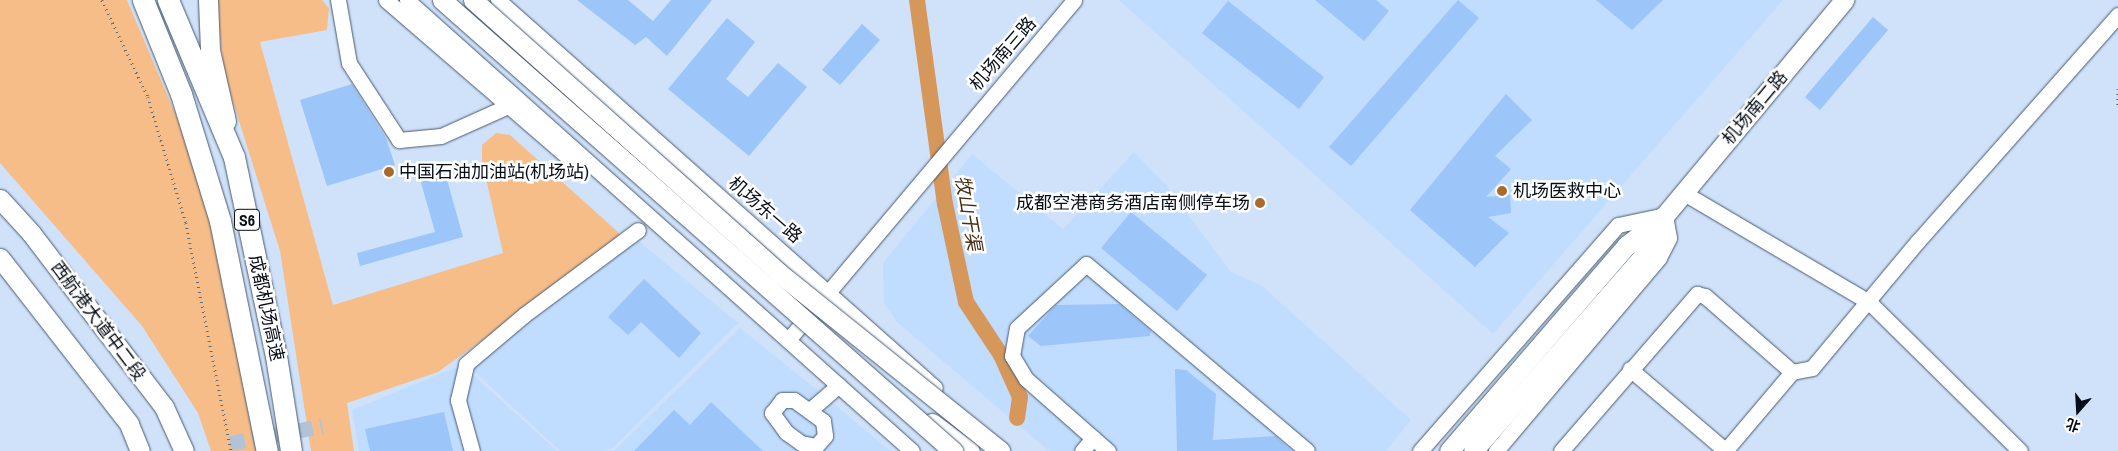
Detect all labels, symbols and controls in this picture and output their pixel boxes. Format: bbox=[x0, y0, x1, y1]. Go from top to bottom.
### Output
street label: 机场南三路 bbox=[965, 13, 1041, 95]
street label: 机场南二路 bbox=[1718, 67, 1792, 149]
place label: 中国石油加油站(机场站) bbox=[399, 161, 589, 183]
marker: 中国石油加油站(机场站) bbox=[383, 166, 395, 178]
street label: 机场东一路 bbox=[724, 172, 806, 248]
water label: 牧山干渠 bbox=[950, 174, 986, 252]
place label: 机场医救中心 bbox=[1513, 180, 1621, 202]
marker: 机场医救中心 bbox=[1495, 184, 1509, 198]
place label: 成都空港商务酒店南侧停车场 bbox=[1016, 192, 1250, 214]
marker: 成都空港商务酒店南侧停车场 bbox=[1254, 197, 1266, 209]
road number: S6 bbox=[233, 206, 261, 234]
street label: 成都机场高速 bbox=[244, 253, 288, 363]
street label: 西航港大道中二段 bbox=[46, 257, 150, 385]
north arrow bbox=[2053, 386, 2103, 436]
text: 北 bbox=[2064, 414, 2083, 436]

